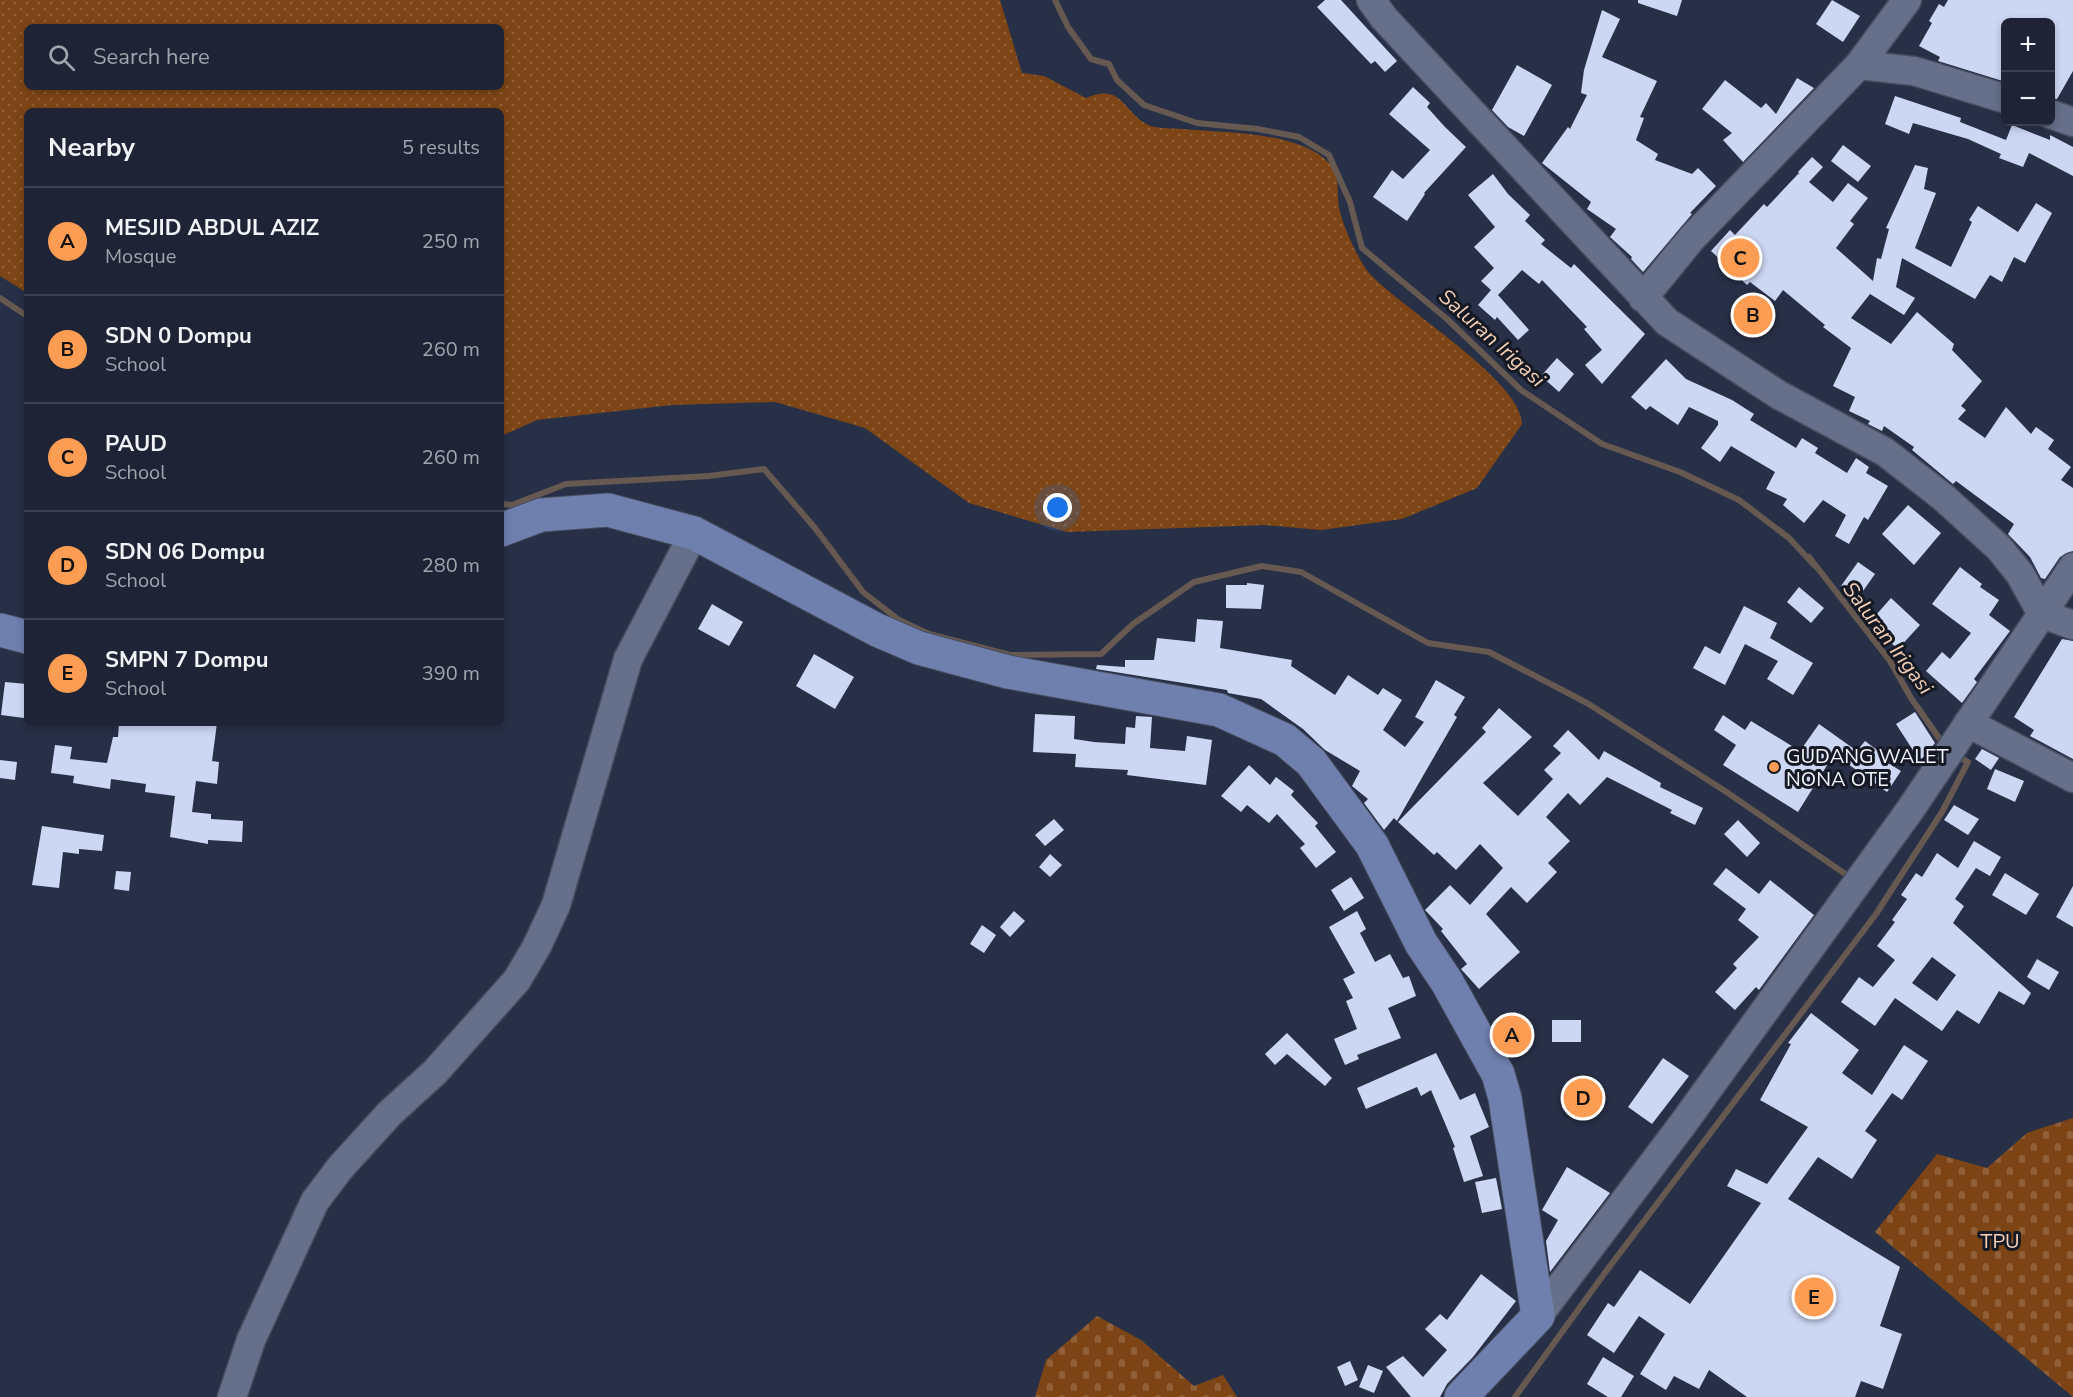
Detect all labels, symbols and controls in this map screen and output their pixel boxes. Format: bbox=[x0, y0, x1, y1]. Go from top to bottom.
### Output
map controls bbox=[2001, 18, 2055, 126]
button: + bbox=[2001, 18, 2055, 72]
search box bbox=[24, 24, 504, 90]
icon: search bbox=[45, 41, 78, 74]
text: Search here bbox=[93, 42, 210, 72]
button: − bbox=[2001, 72, 2055, 126]
text: Nearby bbox=[48, 130, 135, 165]
text: 5 results bbox=[402, 134, 480, 161]
text: MESJID ABDUL AZIZ bbox=[105, 213, 319, 243]
text: A bbox=[60, 228, 75, 255]
text: 250 m bbox=[422, 228, 480, 255]
pin: C bbox=[1720, 236, 1760, 280]
text: Mosque bbox=[105, 243, 176, 270]
water label: Saluran Irigasi bbox=[1433, 283, 1552, 394]
pin: B bbox=[1734, 292, 1772, 338]
text: SDN 0 Dompu bbox=[105, 321, 252, 351]
text: B bbox=[61, 336, 74, 363]
text: 260 m bbox=[422, 336, 480, 363]
text: School bbox=[105, 351, 166, 378]
text: PAUD bbox=[105, 429, 167, 459]
text: C bbox=[61, 444, 74, 471]
text: 260 m bbox=[422, 444, 480, 471]
text: School bbox=[105, 459, 166, 486]
your location bbox=[1043, 493, 1072, 522]
text: SDN 06 Dompu bbox=[105, 537, 265, 567]
text: D bbox=[60, 552, 75, 579]
text: 280 m bbox=[422, 552, 480, 579]
text: School bbox=[105, 567, 166, 594]
water label: Saluran Irigasi bbox=[1836, 576, 1940, 701]
text: SMPN 7 Dompu bbox=[105, 645, 269, 675]
text: E bbox=[62, 660, 73, 687]
text: 390 m bbox=[422, 660, 480, 687]
text: School bbox=[105, 675, 166, 702]
place label: GUDANG WALET NONA OTE bbox=[1786, 743, 1949, 793]
marker: GUDANG WALET NONA OTE bbox=[1767, 760, 1781, 774]
pin: A bbox=[1492, 1012, 1532, 1058]
pin: D bbox=[1564, 1076, 1602, 1120]
park label: TPU bbox=[1980, 1228, 2020, 1255]
pin: E bbox=[1794, 1274, 1834, 1320]

